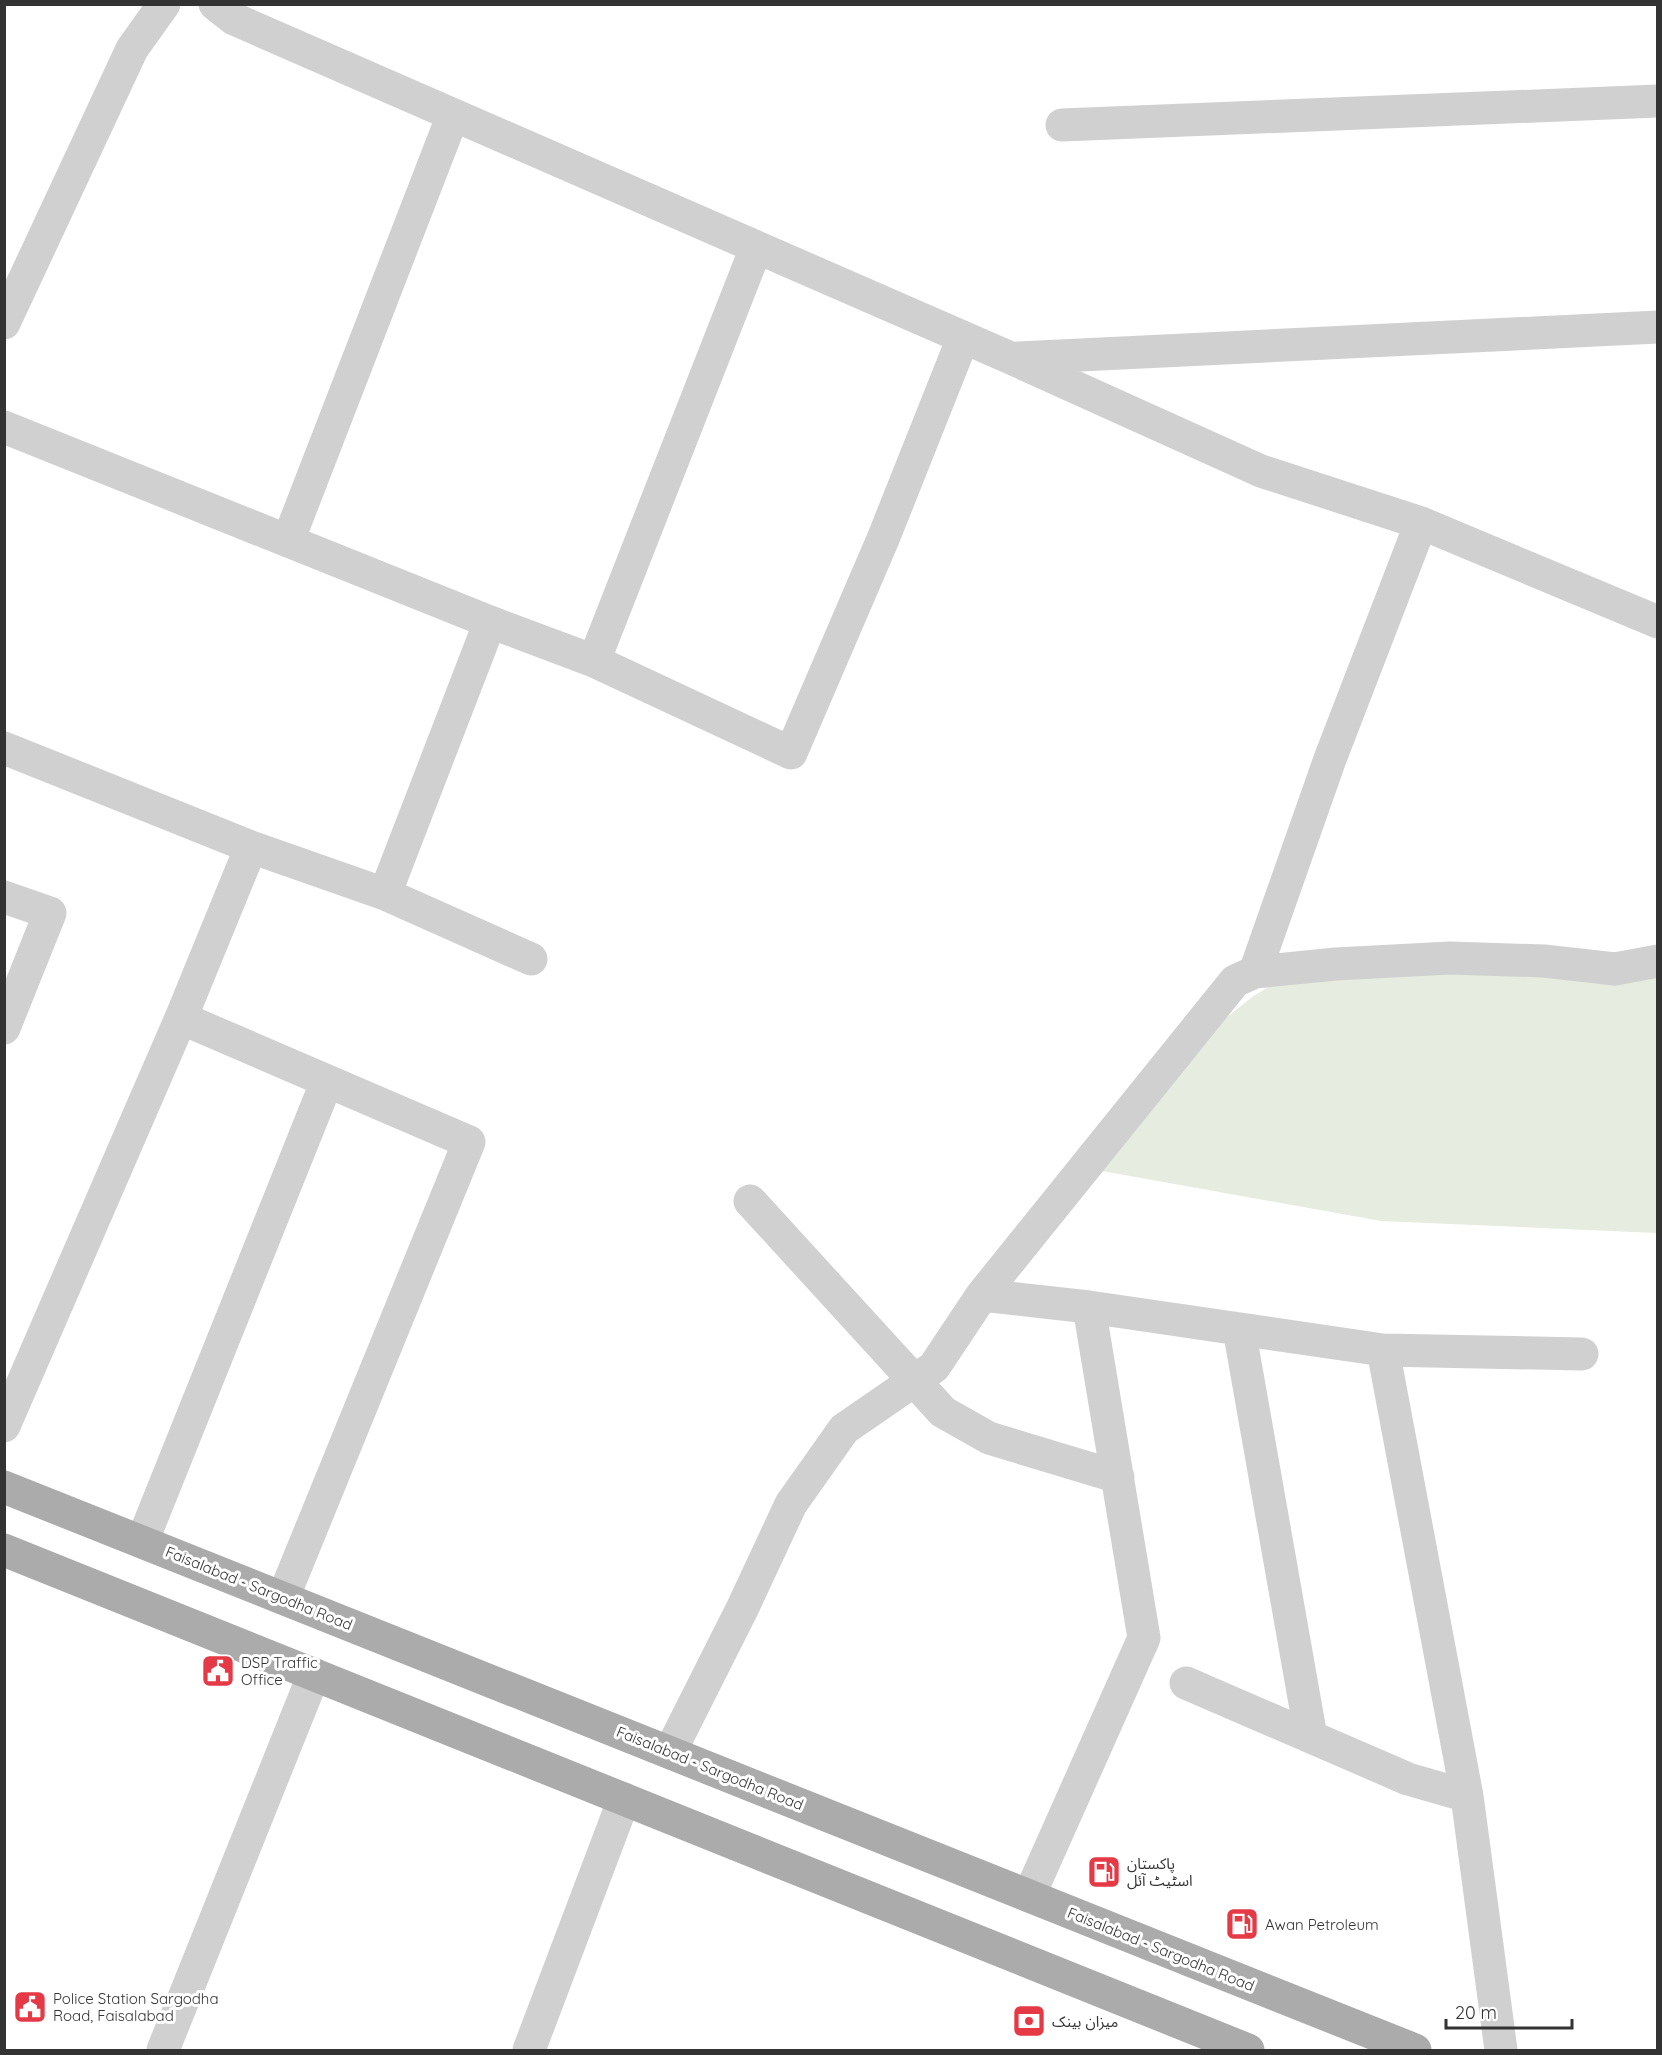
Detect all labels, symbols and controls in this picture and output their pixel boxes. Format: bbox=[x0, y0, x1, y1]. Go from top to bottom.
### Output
street label: Faisalabad - Sargodha Road bbox=[163, 1542, 355, 1634]
public building icon: DSP Traffic Office bbox=[200, 1653, 236, 1689]
place label: DSP Traffic Office bbox=[241, 1653, 318, 1689]
street label: Faisalabad - Sargodha Road bbox=[614, 1722, 806, 1814]
fuel station icon: پاکستان اسٹیٹ آئل bbox=[1086, 1854, 1122, 1890]
place label: پاکستان اسٹیٹ آئل bbox=[1127, 1854, 1193, 1890]
street label: Faisalabad - Sargodha Road bbox=[1065, 1903, 1257, 1995]
fuel station icon: Awan Petroleum bbox=[1224, 1906, 1260, 1942]
place label: Awan Petroleum bbox=[1265, 1915, 1379, 1934]
public building icon: Police Station Sargodha Road, Faisalabad bbox=[12, 1989, 48, 2025]
place label: Police Station Sargodha Road, Faisalabad bbox=[53, 1989, 218, 2025]
scale bar bbox=[1446, 1992, 1572, 2030]
text: 20 m bbox=[1455, 2001, 1497, 2024]
bank icon: میزان بینک bbox=[1011, 2003, 1047, 2039]
place label: میزان بینک bbox=[1052, 2012, 1118, 2031]

